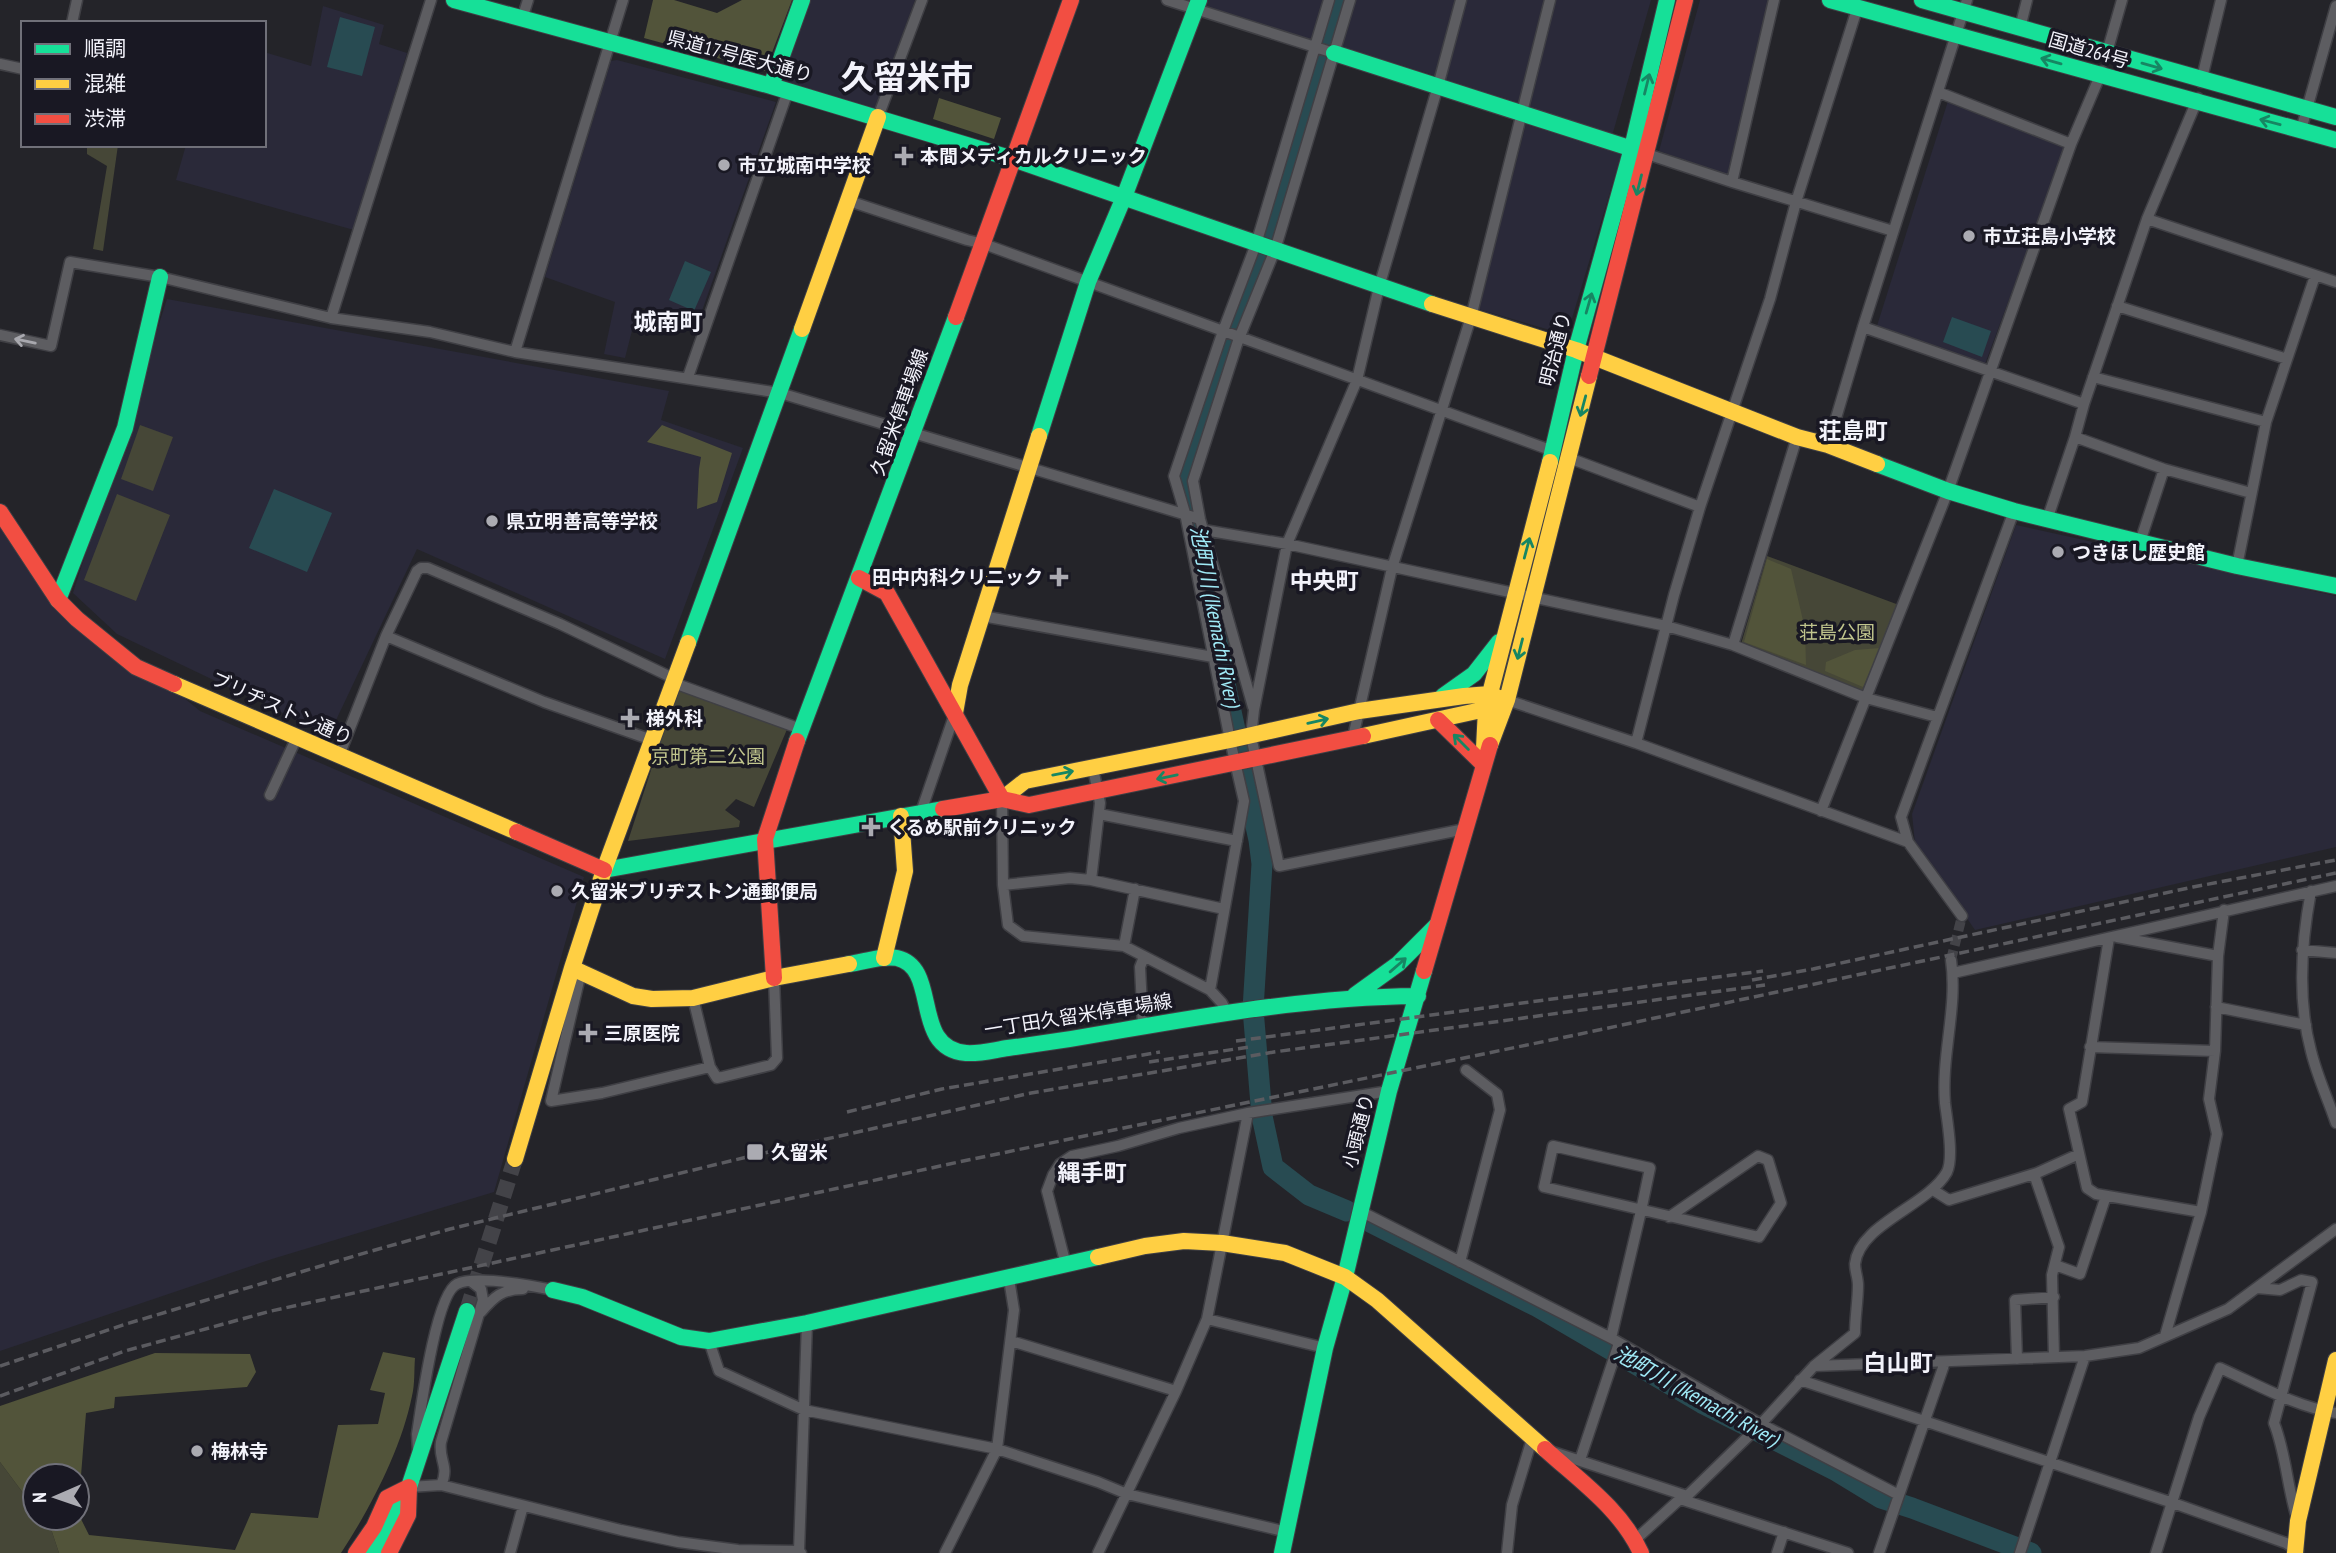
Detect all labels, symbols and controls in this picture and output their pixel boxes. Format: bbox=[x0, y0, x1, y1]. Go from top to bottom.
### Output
legend bbox=[21, 21, 266, 147]
street label: 県道17号医大通り bbox=[664, 25, 816, 87]
street label: 国道264号 bbox=[2046, 27, 2132, 73]
text: 順調 bbox=[84, 35, 126, 62]
one-way arrow bbox=[2040, 54, 2063, 67]
district label: 久留米市 bbox=[841, 55, 973, 98]
one-way arrow bbox=[2141, 60, 2163, 73]
text: 混雑 bbox=[84, 70, 126, 97]
one-way arrow bbox=[1642, 73, 1655, 95]
text: 渋滞 bbox=[84, 105, 126, 132]
one-way arrow bbox=[2259, 115, 2282, 128]
place label: 本間メディカルクリニック bbox=[920, 144, 1147, 168]
marker: 本間メディカルクリニック bbox=[894, 146, 914, 166]
place label: 市立城南中学校 bbox=[738, 153, 871, 177]
marker: 市立城南中学校 bbox=[716, 157, 732, 173]
one-way arrow bbox=[1632, 173, 1645, 196]
place label: 市立荘島小学校 bbox=[1983, 224, 2116, 248]
marker: 市立荘島小学校 bbox=[1961, 228, 1977, 244]
one-way arrow bbox=[1583, 292, 1596, 314]
district label: 城南町 bbox=[634, 307, 703, 336]
street label: 明治通り bbox=[1534, 309, 1576, 389]
one-way arrow bbox=[14, 333, 37, 347]
street label: 久留米停車場線 bbox=[865, 345, 933, 479]
one-way arrow bbox=[1576, 394, 1589, 416]
district label: 荘島町 bbox=[1819, 416, 1888, 445]
place label: 県立明善高等学校 bbox=[506, 509, 658, 533]
marker: 県立明善高等学校 bbox=[484, 513, 500, 529]
water label: 池町川 (Ikemachi River) bbox=[1185, 523, 1247, 711]
one-way arrow bbox=[1521, 537, 1534, 560]
place label: つきほし歴史館 bbox=[2072, 540, 2205, 564]
marker: つきほし歴史館 bbox=[2050, 544, 2066, 560]
place label: 田中内科クリニック bbox=[872, 565, 1043, 589]
district label: 中央町 bbox=[1290, 566, 1359, 595]
marker: 田中内科クリニック bbox=[1049, 567, 1069, 587]
park label: 荘島公園 bbox=[1799, 620, 1875, 644]
one-way arrow bbox=[1513, 638, 1526, 660]
street label: ブリヂストン通り bbox=[208, 666, 356, 750]
place label: 梯外科 bbox=[646, 706, 703, 730]
marker: 梯外科 bbox=[620, 708, 640, 728]
one-way arrow bbox=[1306, 713, 1329, 727]
one-way arrow bbox=[1452, 734, 1469, 751]
park label: 京町第二公園 bbox=[651, 744, 765, 768]
one-way arrow bbox=[1051, 766, 1074, 780]
one-way arrow bbox=[1156, 770, 1179, 784]
place label: くるめ駅前クリニック bbox=[887, 815, 1077, 839]
marker: くるめ駅前クリニック bbox=[861, 817, 881, 837]
place label: 久留米ブリヂストン通郵便局 bbox=[571, 879, 818, 903]
marker: 久留米ブリヂストン通郵便局 bbox=[549, 883, 565, 899]
one-way arrow bbox=[1388, 957, 1406, 973]
street label: 一丁田久留米停車場線 bbox=[982, 988, 1174, 1042]
place label: 三原医院 bbox=[604, 1021, 680, 1045]
marker: 三原医院 bbox=[578, 1023, 598, 1043]
street label: 小頭通り bbox=[1337, 1091, 1379, 1171]
place label: 久留米 bbox=[771, 1140, 828, 1164]
marker: 久留米 bbox=[745, 1142, 765, 1162]
district label: 縄手町 bbox=[1058, 1158, 1127, 1187]
water label: 池町川 (Ikemachi River) bbox=[1609, 1339, 1785, 1453]
district label: 白山町 bbox=[1864, 1348, 1933, 1377]
place label: 梅林寺 bbox=[211, 1439, 268, 1463]
marker: 梅林寺 bbox=[189, 1443, 205, 1459]
north arrow bbox=[21, 1462, 91, 1532]
text: N bbox=[27, 1492, 51, 1503]

